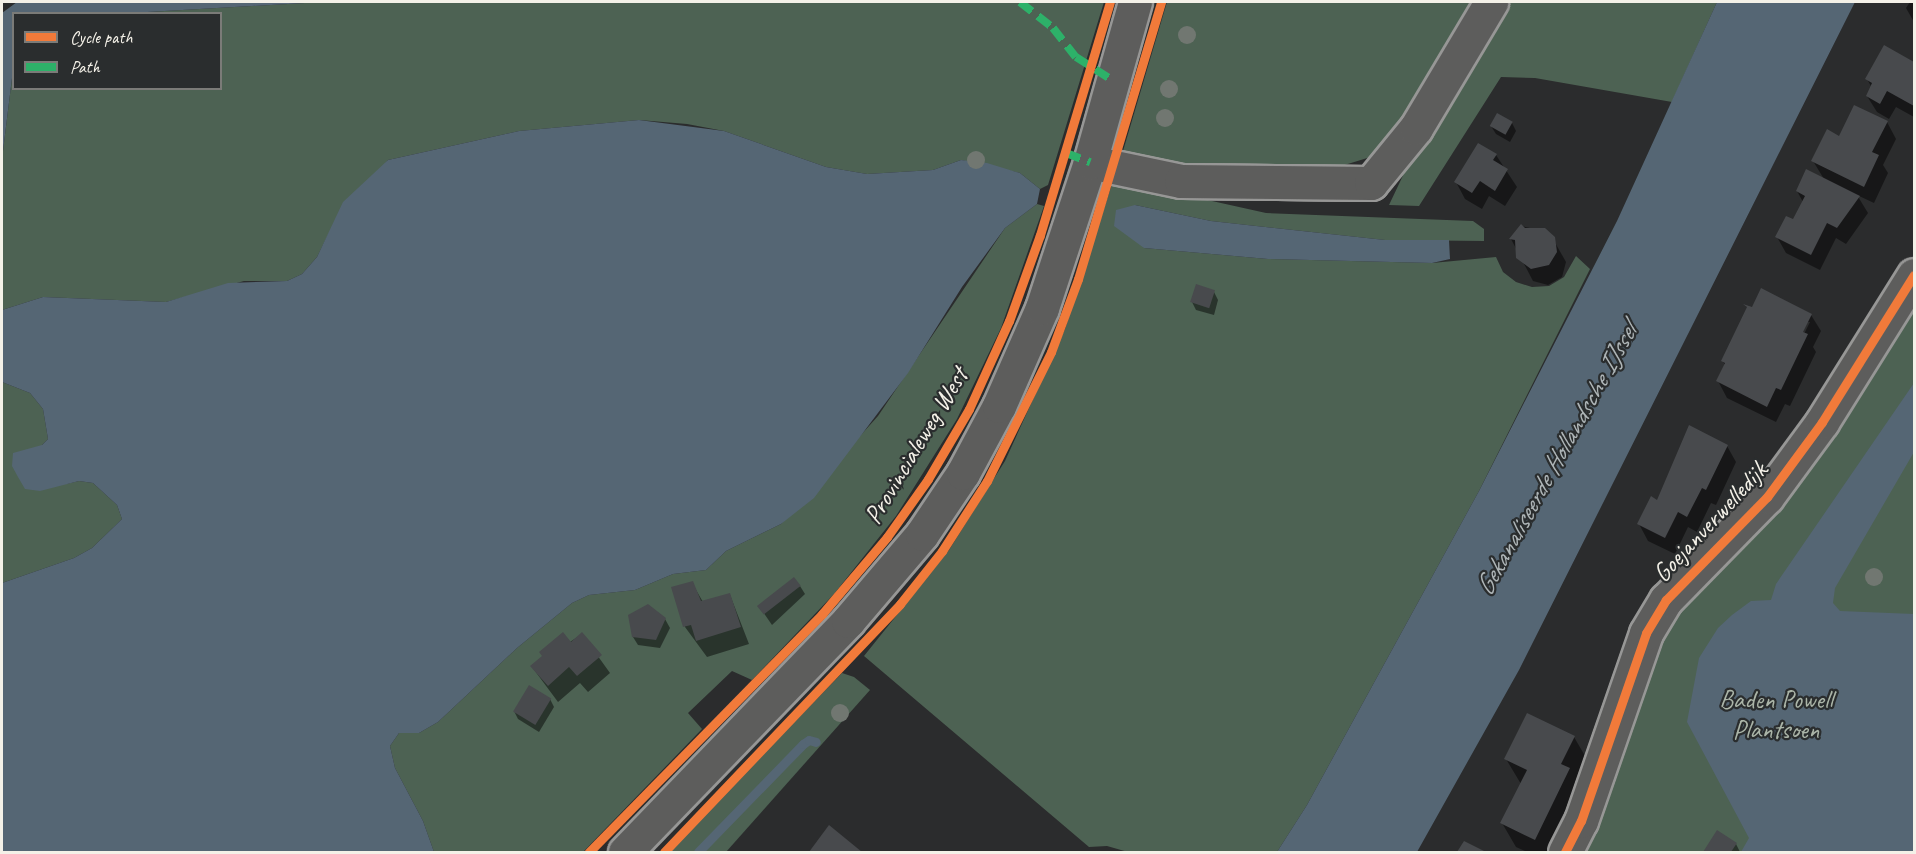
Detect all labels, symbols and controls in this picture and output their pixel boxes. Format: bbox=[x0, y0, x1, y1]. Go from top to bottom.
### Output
legend bbox=[12, 12, 222, 90]
text: Cycle path bbox=[70, 26, 132, 48]
text: Path bbox=[70, 56, 100, 78]
water label: Gekanaliseerde Hollandsche IJssel bbox=[1468, 319, 1644, 601]
street label: Provincialeweg West bbox=[857, 362, 975, 530]
street label: Goejanverwelledijk bbox=[1646, 455, 1774, 589]
park label: Baden Powell Plantsoen bbox=[1720, 684, 1832, 746]

